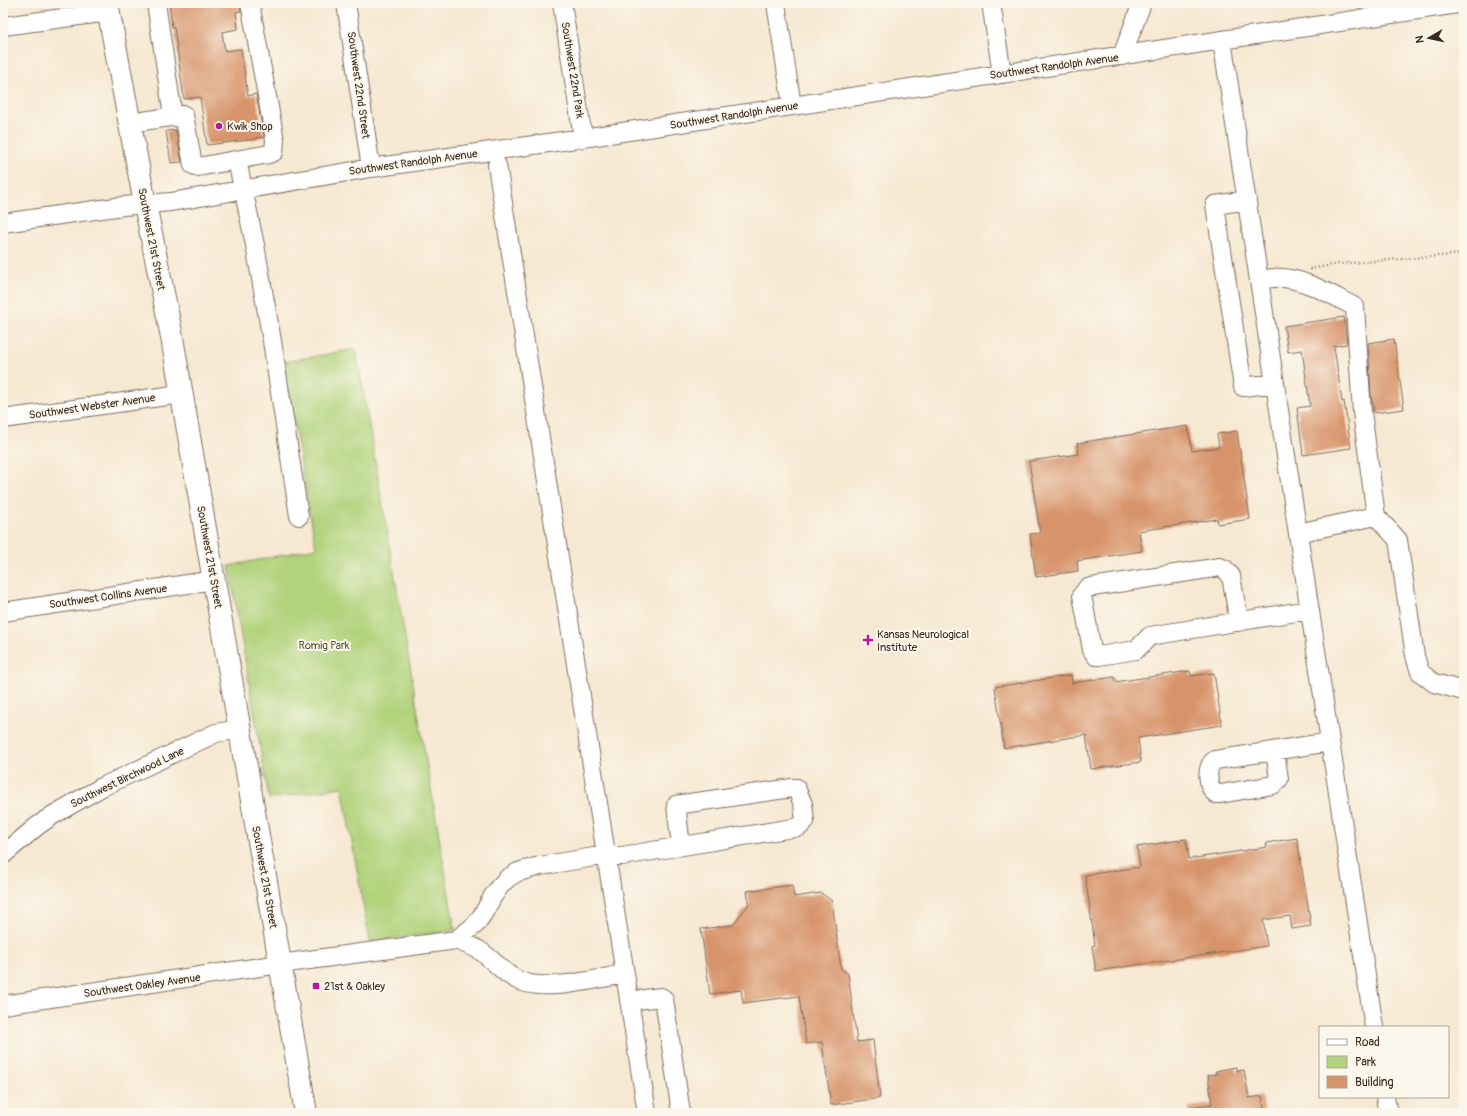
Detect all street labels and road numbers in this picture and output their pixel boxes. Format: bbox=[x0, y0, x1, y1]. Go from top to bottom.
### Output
street label: Southwest 22nd Park bbox=[558, 21, 587, 120]
street label: Southwest 22nd Street bbox=[345, 31, 373, 140]
street label: Southwest Randolph Avenue bbox=[989, 51, 1120, 82]
street label: Southwest Randolph Avenue bbox=[669, 99, 800, 132]
street label: Southwest Randolph Avenue bbox=[348, 147, 479, 178]
street label: Southwest 21st Street bbox=[135, 187, 168, 292]
street label: Southwest Webster Avenue bbox=[28, 391, 156, 422]
street label: Southwest 21st Street bbox=[194, 505, 225, 610]
street label: Southwest Collins Avenue bbox=[48, 582, 168, 611]
street label: Southwest Birchwood Lane bbox=[68, 744, 187, 811]
street label: Southwest 21st Street bbox=[249, 825, 280, 930]
street label: Southwest Oakley Avenue bbox=[83, 971, 202, 1000]

